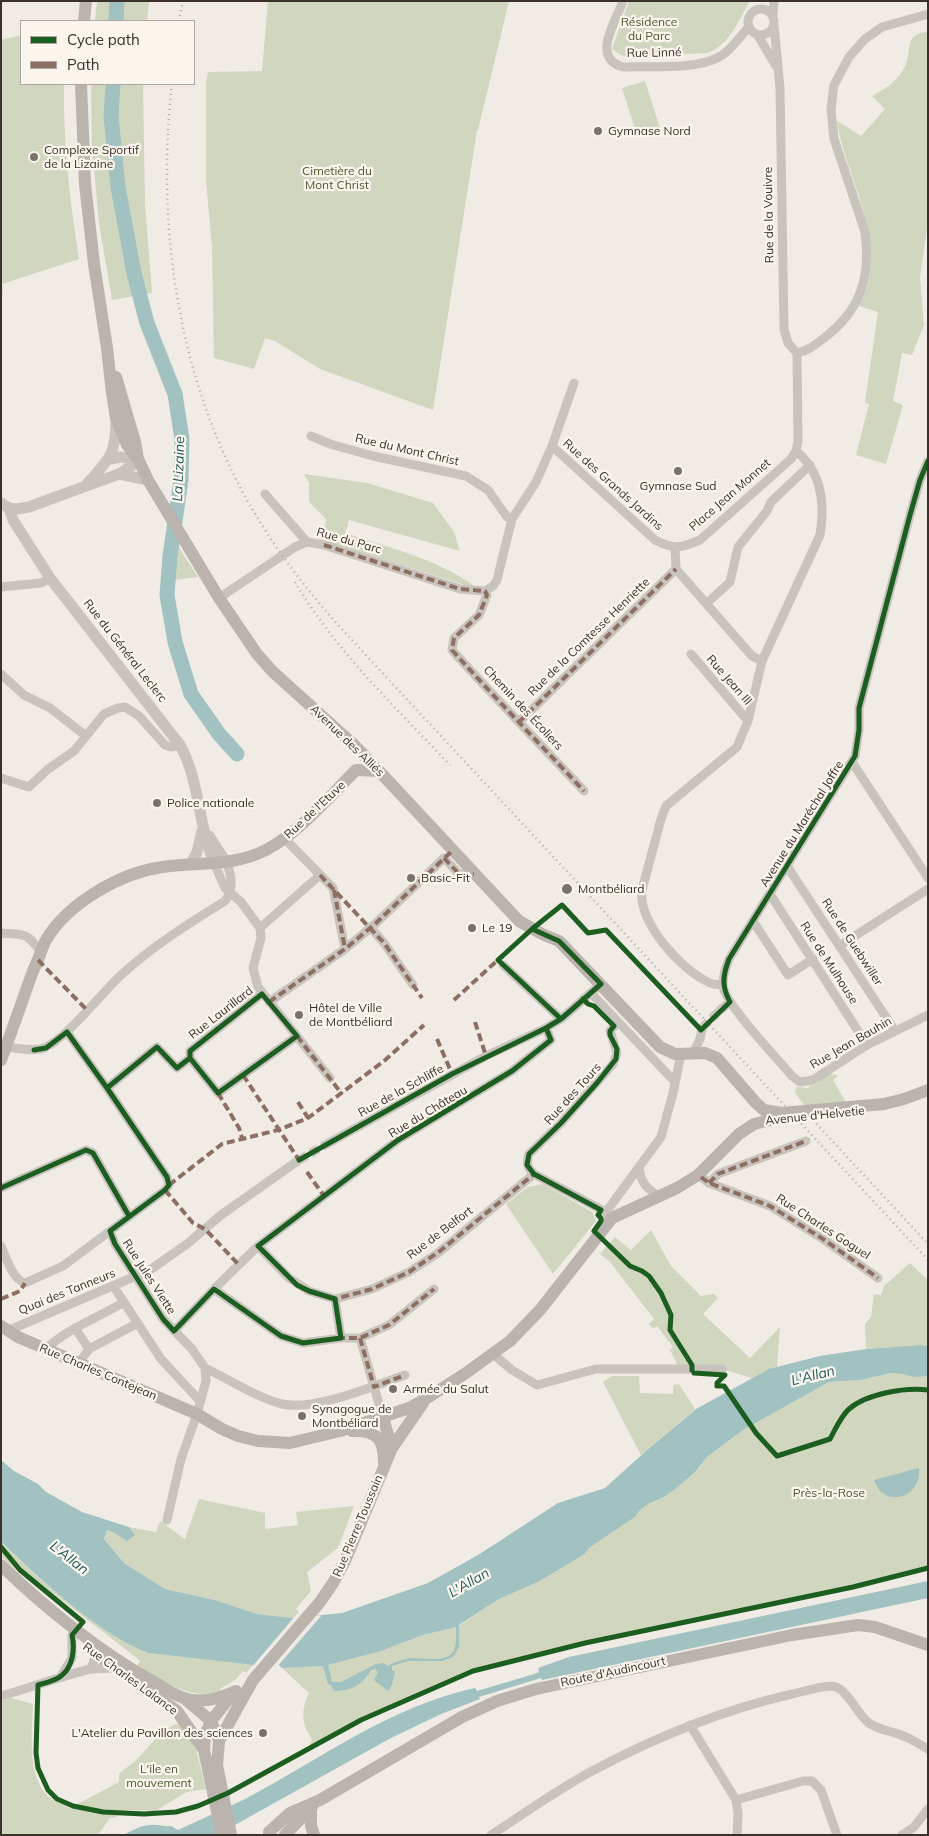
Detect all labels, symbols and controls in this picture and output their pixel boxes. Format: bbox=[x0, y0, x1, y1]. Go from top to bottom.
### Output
park label: Résidence du Parc bbox=[621, 15, 677, 43]
legend bbox=[20, 20, 195, 85]
text: Cycle path bbox=[67, 30, 140, 49]
street label: Rue Linné bbox=[626, 45, 682, 61]
text: Path bbox=[67, 55, 99, 74]
place label: Gymnase Nord bbox=[608, 124, 691, 138]
marker: Gymnase Nord bbox=[592, 125, 604, 137]
place label: Complexe Sportif de la Lizaine bbox=[44, 143, 139, 171]
marker: Complexe Sportif de la Lizaine bbox=[28, 151, 40, 163]
park label: Cimetière du Mont Christ bbox=[302, 164, 372, 192]
street label: Rue de la Vouivre bbox=[761, 167, 777, 263]
street label: Rue du Mont Christ bbox=[354, 431, 460, 469]
water label: La Lizaine bbox=[169, 436, 189, 502]
street label: Rue des Grands Jardins bbox=[560, 436, 666, 534]
street label: Place Jean Monnet bbox=[686, 456, 774, 534]
marker: Gymnase Sud bbox=[672, 465, 684, 477]
place label: Gymnase Sud bbox=[639, 479, 717, 493]
street label: Rue du Parc bbox=[315, 525, 383, 557]
street label: Rue de la Comtesse Henriette bbox=[525, 575, 653, 699]
street label: Rue du Général Leclerc bbox=[80, 597, 170, 705]
street label: Rue Jean Ill bbox=[703, 652, 755, 708]
street label: Chemin des Écoliers bbox=[480, 663, 566, 753]
street label: Avenue des Alliés bbox=[307, 702, 387, 780]
street label: Avenue du Maréchal Joffre bbox=[757, 758, 847, 890]
street label: Rue de l'Etuve bbox=[281, 778, 349, 842]
place label: Police nationale bbox=[167, 796, 254, 810]
marker: Police nationale bbox=[151, 797, 163, 809]
place label: Basic-Fit bbox=[421, 871, 470, 885]
marker: Basic-Fit bbox=[405, 872, 417, 884]
marker: Montbéliard bbox=[560, 882, 574, 896]
place label: Montbéliard bbox=[578, 882, 644, 896]
street label: Rue de Guebwiller bbox=[818, 896, 886, 988]
street label: Rue de Mulhouse bbox=[797, 919, 861, 1007]
place label: Le 19 bbox=[482, 921, 513, 935]
marker: Le 19 bbox=[466, 922, 478, 934]
street label: Rue Laurillard bbox=[186, 984, 256, 1042]
place label: Hôtel de Ville de Montbéliard bbox=[309, 1001, 392, 1029]
marker: Hôtel de Ville de Montbéliard bbox=[293, 1009, 305, 1021]
street label: Rue Jean Bauhin bbox=[808, 1014, 894, 1072]
street label: Rue des Tours bbox=[542, 1060, 604, 1128]
street label: Rue de la Schliffe bbox=[356, 1062, 446, 1120]
street label: Rue du Château bbox=[386, 1083, 470, 1141]
street label: Avenue d'Helvetie bbox=[765, 1104, 865, 1128]
street label: Rue Charles Goguel bbox=[773, 1191, 873, 1263]
street label: Rue de Belfort bbox=[404, 1204, 476, 1262]
street label: Rue Jules Viette bbox=[119, 1237, 179, 1317]
street label: Quai des Tanneurs bbox=[16, 1266, 118, 1318]
street label: Rue Charles Contejean bbox=[37, 1341, 159, 1403]
water label: L'Allan bbox=[789, 1362, 837, 1390]
place label: Armée du Salut bbox=[403, 1382, 489, 1396]
marker: Armée du Salut bbox=[387, 1383, 399, 1395]
place label: Synagogue de Montbéliard bbox=[312, 1402, 392, 1430]
marker: Synagogue de Montbéliard bbox=[296, 1410, 308, 1422]
street label: Rue Pierre Toussain bbox=[330, 1473, 386, 1579]
park label: Près-la-Rose bbox=[793, 1486, 865, 1500]
water label: L'Allan bbox=[46, 1538, 92, 1578]
water label: L'Allan bbox=[446, 1565, 492, 1601]
street label: Rue Charles Lalance bbox=[80, 1640, 180, 1718]
street label: Route d'Audincourt bbox=[559, 1654, 667, 1690]
place label: L'Atelier du Pavillon des sciences bbox=[71, 1726, 253, 1740]
marker: L'Atelier du Pavillon des sciences bbox=[257, 1727, 269, 1739]
park label: L'ile en mouvement bbox=[126, 1762, 192, 1790]

